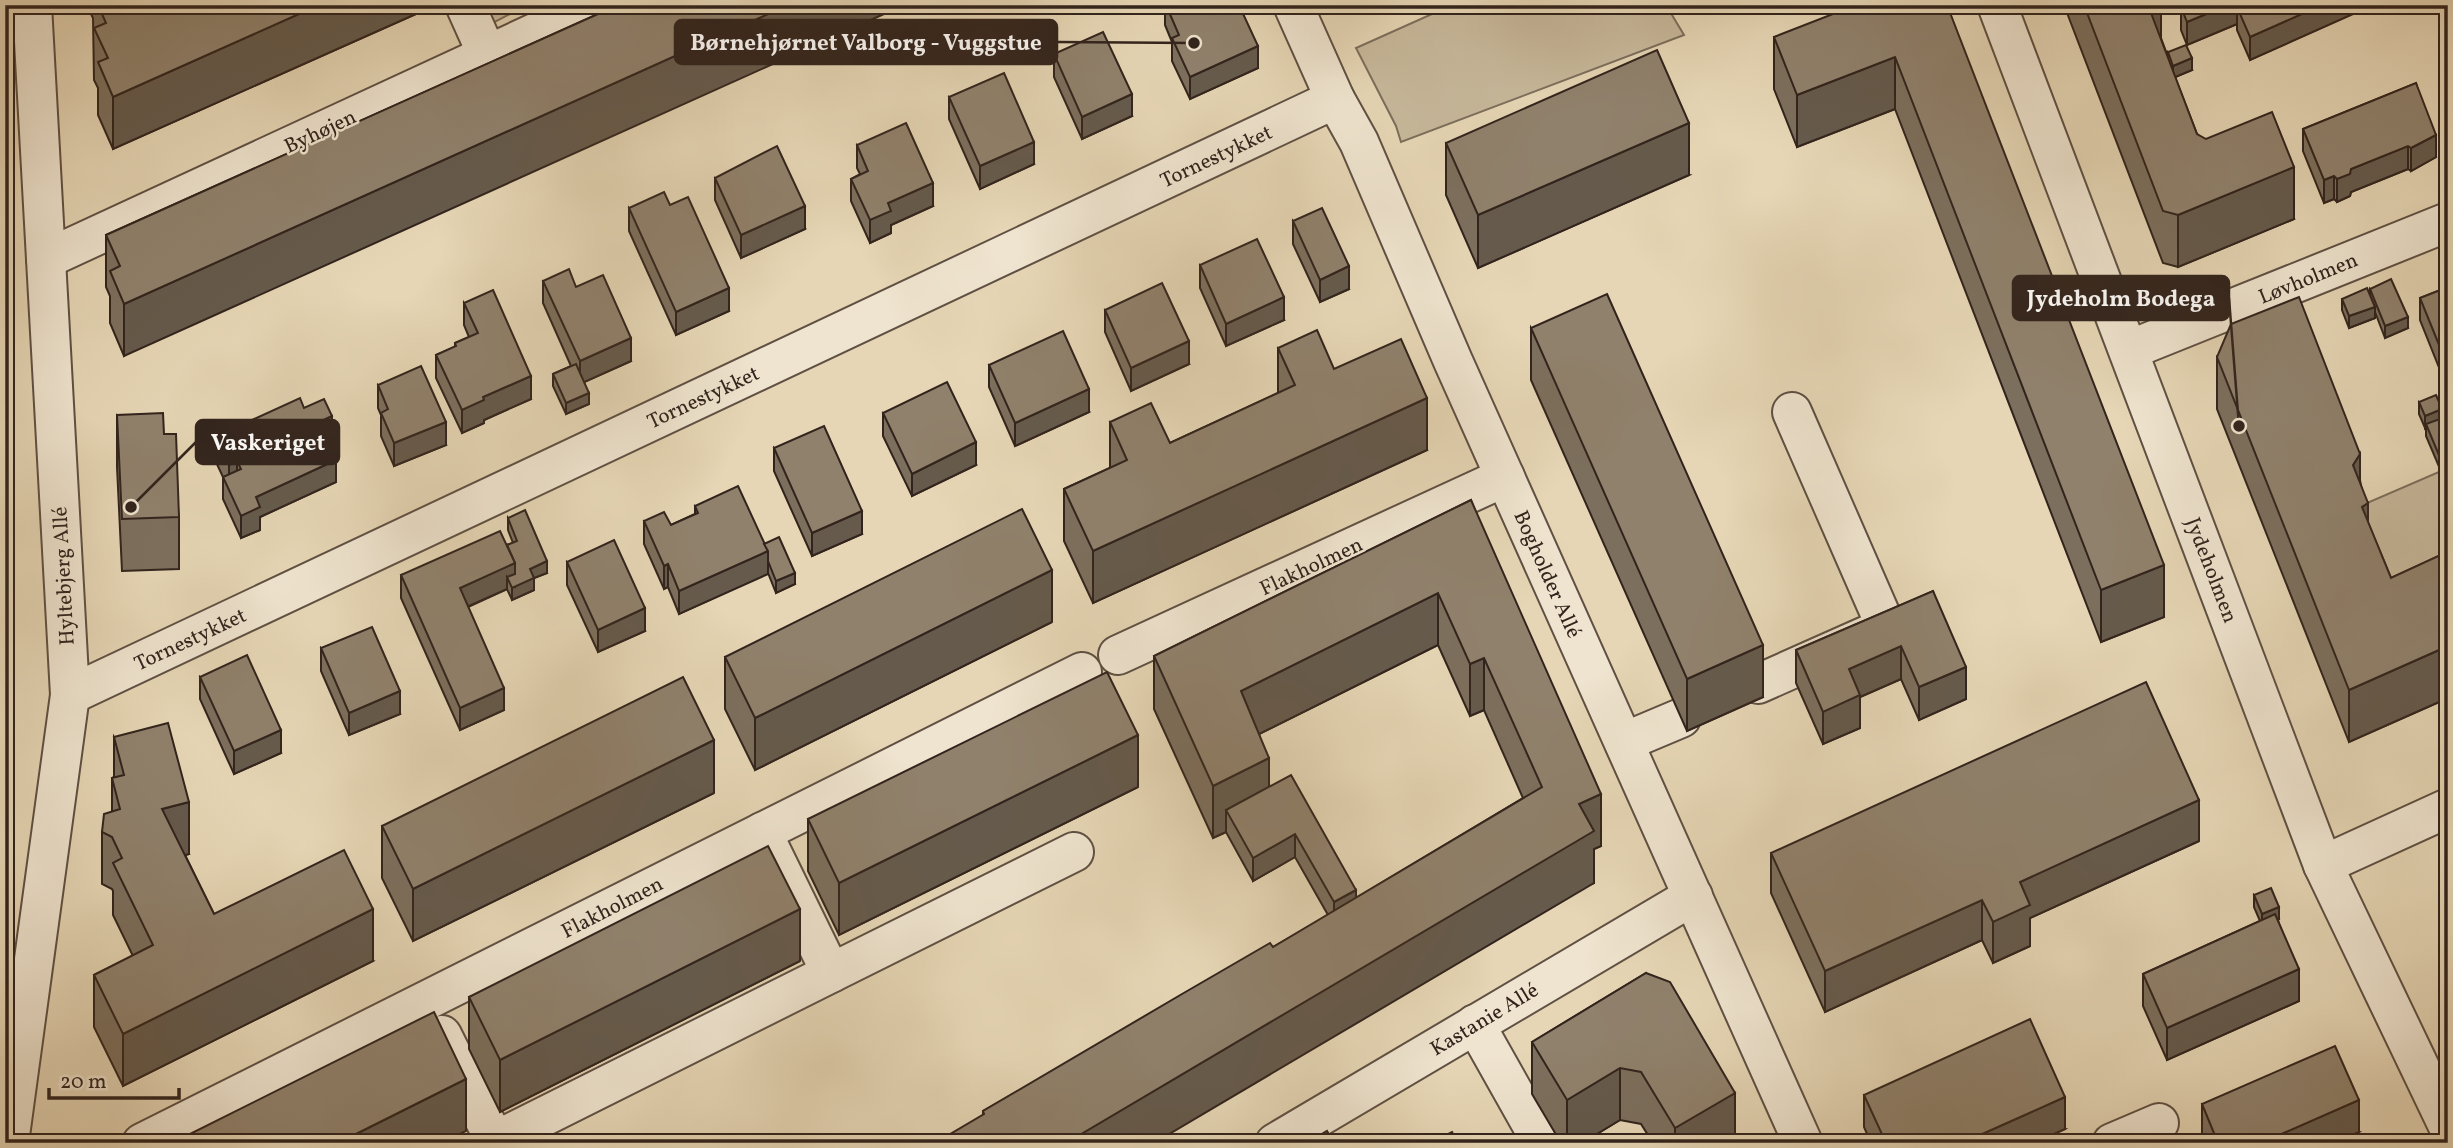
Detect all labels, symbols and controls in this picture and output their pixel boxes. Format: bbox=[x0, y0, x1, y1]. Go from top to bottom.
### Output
callout: Børnehjørnet Valborg - Vuggstue bbox=[675, 20, 1057, 64]
text: Børnehjørnet Valborg - Vuggstue bbox=[690, 28, 1042, 60]
street label: Byhøjen bbox=[280, 103, 361, 162]
street label: Tornestykket bbox=[1156, 119, 1278, 196]
street label: Løvholmen bbox=[2255, 246, 2363, 312]
callout: Jydeholm Bodega bbox=[2013, 276, 2229, 320]
text: Jydeholm Bodega bbox=[2026, 284, 2215, 316]
street label: Tornestykket bbox=[643, 360, 765, 437]
callout: Vaskeriget bbox=[196, 420, 339, 464]
text: Vaskeriget bbox=[211, 428, 326, 460]
street label: Hyltebjerg Allé bbox=[46, 506, 83, 646]
street label: Bogholder Allé bbox=[1506, 506, 1588, 643]
street label: Jydeholmen bbox=[2177, 514, 2244, 627]
street label: Flakholmen bbox=[1255, 531, 1368, 604]
street label: Tornestykket bbox=[130, 602, 252, 679]
street label: Flakholmen bbox=[557, 870, 669, 946]
street label: Kastanie Allé bbox=[1425, 976, 1544, 1064]
scale bar bbox=[49, 1057, 178, 1101]
text: 20 m bbox=[60, 1068, 106, 1097]

